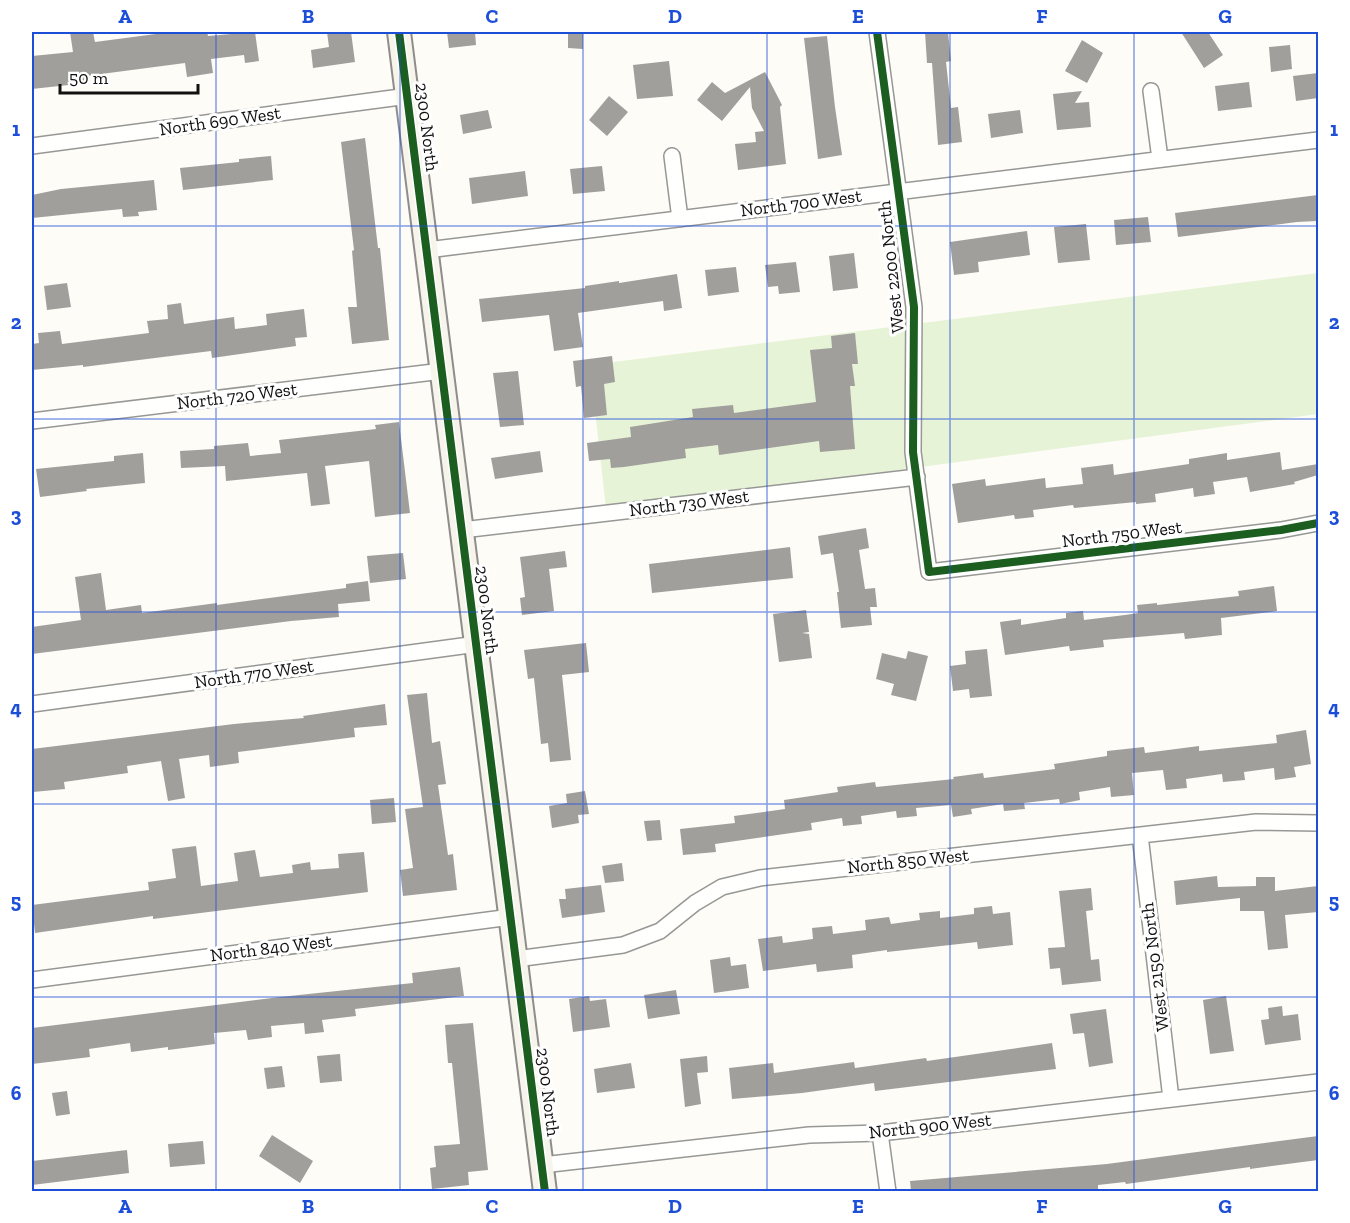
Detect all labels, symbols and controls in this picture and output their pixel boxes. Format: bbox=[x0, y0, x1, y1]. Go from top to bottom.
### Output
text: A bbox=[118, 4, 132, 28]
text: B bbox=[302, 4, 314, 28]
text: C bbox=[486, 4, 499, 28]
text: D bbox=[668, 4, 682, 28]
text: E bbox=[852, 4, 864, 28]
text: F bbox=[1036, 4, 1048, 28]
text: G bbox=[1218, 4, 1232, 28]
scale bar bbox=[60, 57, 198, 95]
text: 50 m bbox=[69, 67, 109, 89]
street label: 2300 North bbox=[411, 81, 443, 173]
street label: North 690 West bbox=[158, 102, 282, 140]
text: 1 bbox=[12, 117, 20, 141]
text: 1 bbox=[1330, 117, 1338, 141]
street label: North 700 West bbox=[739, 185, 863, 221]
street label: West 2200 North bbox=[873, 200, 909, 334]
text: 2 bbox=[11, 310, 22, 334]
text: 2 bbox=[1329, 310, 1340, 334]
street label: North 720 West bbox=[176, 378, 299, 414]
street label: North 730 West bbox=[628, 485, 750, 521]
text: 3 bbox=[11, 503, 22, 527]
text: 3 bbox=[1329, 503, 1340, 527]
street label: North 750 West bbox=[1061, 516, 1184, 552]
street label: 2300 North bbox=[471, 564, 503, 656]
street label: North 770 West bbox=[193, 655, 315, 693]
text: 4 bbox=[10, 696, 22, 720]
text: 4 bbox=[1328, 696, 1340, 720]
street label: North 850 West bbox=[846, 844, 970, 878]
text: 5 bbox=[11, 889, 21, 913]
text: 5 bbox=[1329, 889, 1339, 913]
street label: West 2150 North bbox=[1136, 901, 1174, 1033]
street label: North 840 West bbox=[209, 930, 333, 966]
street label: 2300 North bbox=[532, 1046, 564, 1138]
text: 6 bbox=[11, 1081, 22, 1105]
text: 6 bbox=[1329, 1081, 1340, 1105]
street label: North 900 West bbox=[868, 1109, 993, 1143]
text: A bbox=[118, 1194, 132, 1218]
text: B bbox=[302, 1194, 314, 1218]
text: C bbox=[486, 1194, 499, 1218]
text: D bbox=[668, 1194, 682, 1218]
text: E bbox=[852, 1194, 864, 1218]
text: F bbox=[1036, 1194, 1048, 1218]
text: G bbox=[1218, 1194, 1232, 1218]

